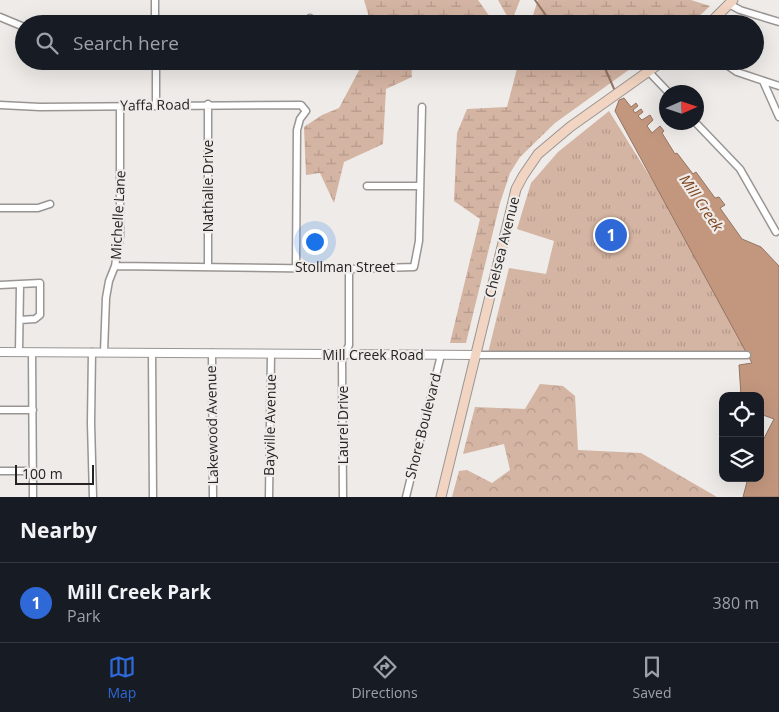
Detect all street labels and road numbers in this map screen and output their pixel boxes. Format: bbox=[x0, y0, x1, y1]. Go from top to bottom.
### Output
street label: Yaffa Road bbox=[120, 94, 190, 115]
street label: Nathalie Drive bbox=[198, 140, 217, 232]
street label: Michelle Lane bbox=[106, 170, 129, 260]
street label: Chelsea Avenue bbox=[480, 194, 523, 299]
street label: Stollman Street bbox=[295, 257, 395, 276]
street label: Mill Creek Road bbox=[322, 345, 424, 364]
street label: Lakewood Avenue bbox=[201, 365, 222, 485]
street label: Shore Boulevard bbox=[400, 371, 445, 481]
street label: Bayville Avenue bbox=[259, 374, 280, 476]
street label: Laurel Drive bbox=[333, 386, 352, 464]

